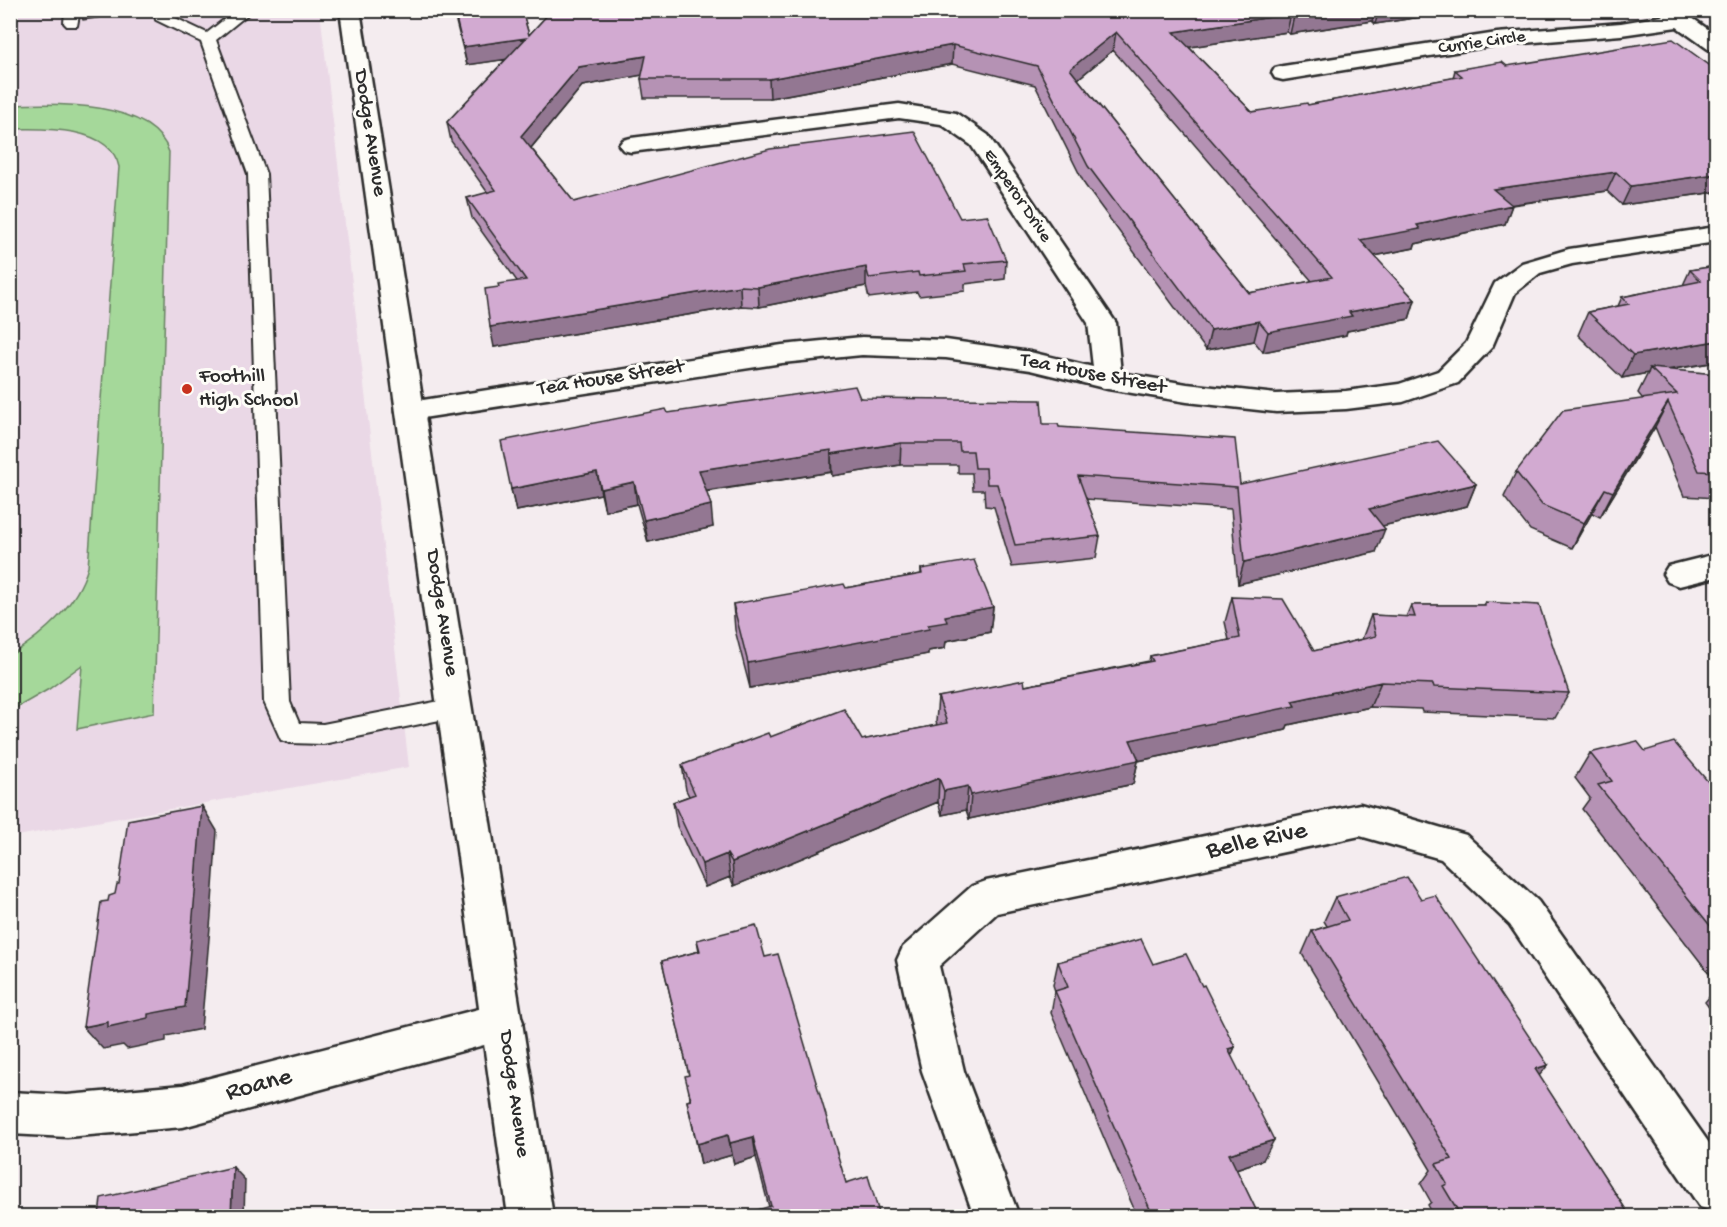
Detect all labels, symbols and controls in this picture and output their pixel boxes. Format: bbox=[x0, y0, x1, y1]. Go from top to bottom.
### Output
street label: Currie Circle bbox=[1437, 26, 1528, 60]
street label: Dodge Avenue bbox=[346, 66, 392, 199]
street label: Emperor Drive bbox=[978, 145, 1056, 247]
street label: Tea House Street bbox=[1017, 348, 1170, 402]
street label: Tea House Street bbox=[535, 355, 688, 403]
place label: Foothill High School bbox=[198, 365, 298, 414]
marker: Foothill High School bbox=[180, 382, 194, 396]
street label: Dodge Avenue bbox=[418, 546, 464, 679]
street label: Belle Rive bbox=[1203, 816, 1311, 868]
street label: Dodge Avenue bbox=[491, 1027, 534, 1160]
street label: Roane bbox=[222, 1062, 296, 1110]

